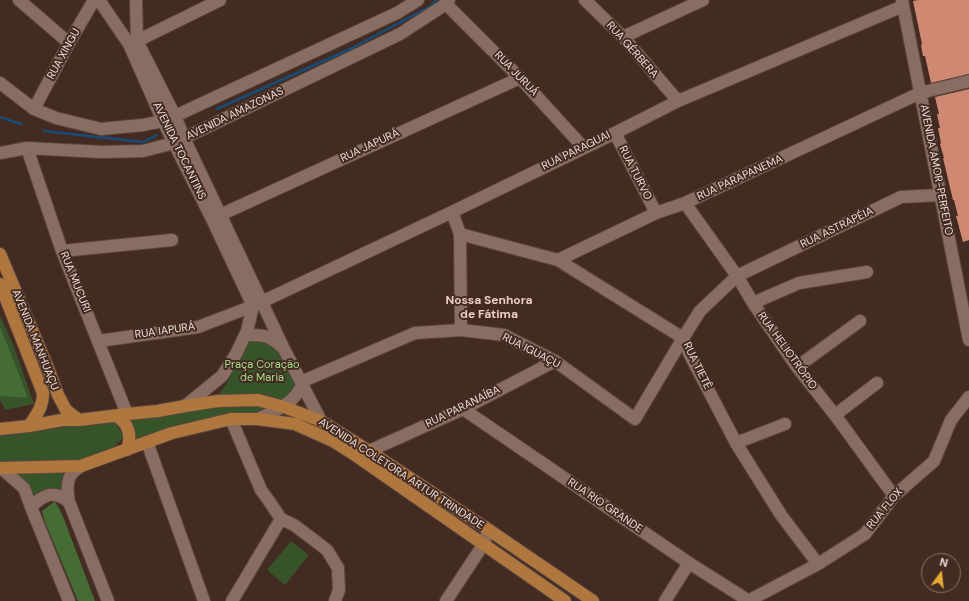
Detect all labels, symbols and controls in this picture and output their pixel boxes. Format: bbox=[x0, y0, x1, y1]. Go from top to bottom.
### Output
street label: RUA GÉRBERA bbox=[603, 19, 661, 81]
street label: RUA XINGU bbox=[45, 26, 83, 82]
street label: RUA JURUÁ bbox=[491, 49, 541, 99]
street label: AVENIDA AMAZONAS bbox=[184, 85, 286, 143]
street label: AVENIDA TOCANTINS bbox=[150, 100, 208, 202]
street label: AVENIDA AMOR-PERFEITO bbox=[917, 104, 955, 236]
street label: RUA JAPURÁ bbox=[338, 127, 402, 165]
street label: RUA PARAGUAI bbox=[539, 129, 613, 173]
street label: RUA TURVO bbox=[616, 144, 654, 202]
street label: RUA PARAPANEMA bbox=[695, 152, 785, 204]
street label: RUA ASTRAPÉIA bbox=[798, 205, 876, 251]
street label: RUA MUCURI bbox=[57, 250, 93, 314]
street label: AVENIDA MANHUAÇU bbox=[9, 288, 61, 392]
district label: Nossa Senhora de Fátima bbox=[445, 294, 533, 322]
street label: RUA HELIOTRÓPIO bbox=[754, 310, 820, 392]
street label: RUA IAPURÁ bbox=[134, 320, 196, 342]
street label: RUA IGUAÇU bbox=[500, 331, 562, 371]
street label: RUA TIETÊ bbox=[680, 340, 714, 392]
park label: Praça Coração de Maria bbox=[225, 358, 299, 384]
street label: RUA PARANAÍBA bbox=[423, 383, 503, 431]
street label: AVENIDA COLETORA ARTUR TRINDADE bbox=[316, 416, 486, 532]
street label: RUA RIO GRANDE bbox=[565, 476, 645, 536]
street label: RUA FLOX bbox=[864, 486, 906, 532]
north arrow bbox=[921, 553, 961, 593]
text: N bbox=[938, 555, 950, 570]

